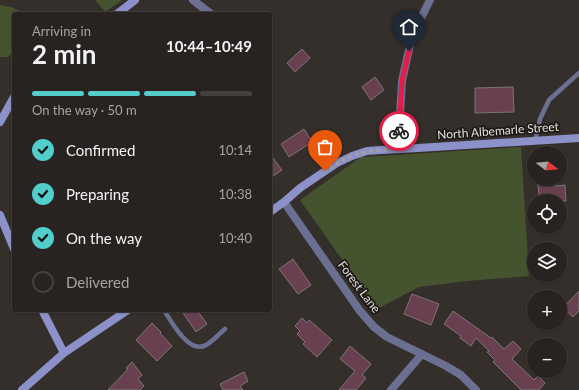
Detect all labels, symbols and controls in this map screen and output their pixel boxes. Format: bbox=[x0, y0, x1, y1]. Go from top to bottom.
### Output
pin bbox=[392, 10, 426, 51]
icon: home bbox=[398, 16, 420, 38]
text: Arriving in bbox=[32, 23, 91, 39]
text: 10:44–10:49 bbox=[166, 37, 252, 55]
text: 2 min bbox=[32, 38, 96, 70]
text: On the way · 50 m bbox=[32, 102, 137, 118]
courier bbox=[379, 111, 419, 151]
street label: North Albemarle Street bbox=[437, 119, 560, 142]
icon: bike bbox=[388, 120, 410, 142]
pin bbox=[308, 130, 342, 171]
icon: bag bbox=[314, 136, 336, 158]
icon: check bbox=[32, 139, 54, 161]
text: Confirmed bbox=[66, 141, 135, 159]
text: 10:14 bbox=[219, 142, 252, 158]
north arrow bbox=[527, 146, 567, 186]
map controls bbox=[527, 146, 567, 378]
icon: check bbox=[32, 183, 54, 205]
text: Preparing bbox=[66, 185, 129, 203]
text: 10:38 bbox=[219, 186, 252, 202]
button: locate bbox=[527, 194, 567, 234]
icon: check bbox=[32, 227, 54, 249]
text: On the way bbox=[66, 229, 142, 247]
text: 10:40 bbox=[219, 230, 252, 246]
button: layers bbox=[527, 242, 567, 282]
street label: Forest Lane bbox=[335, 258, 384, 316]
text: Delivered bbox=[66, 273, 129, 291]
button: + bbox=[527, 290, 567, 330]
button: − bbox=[527, 338, 567, 378]

